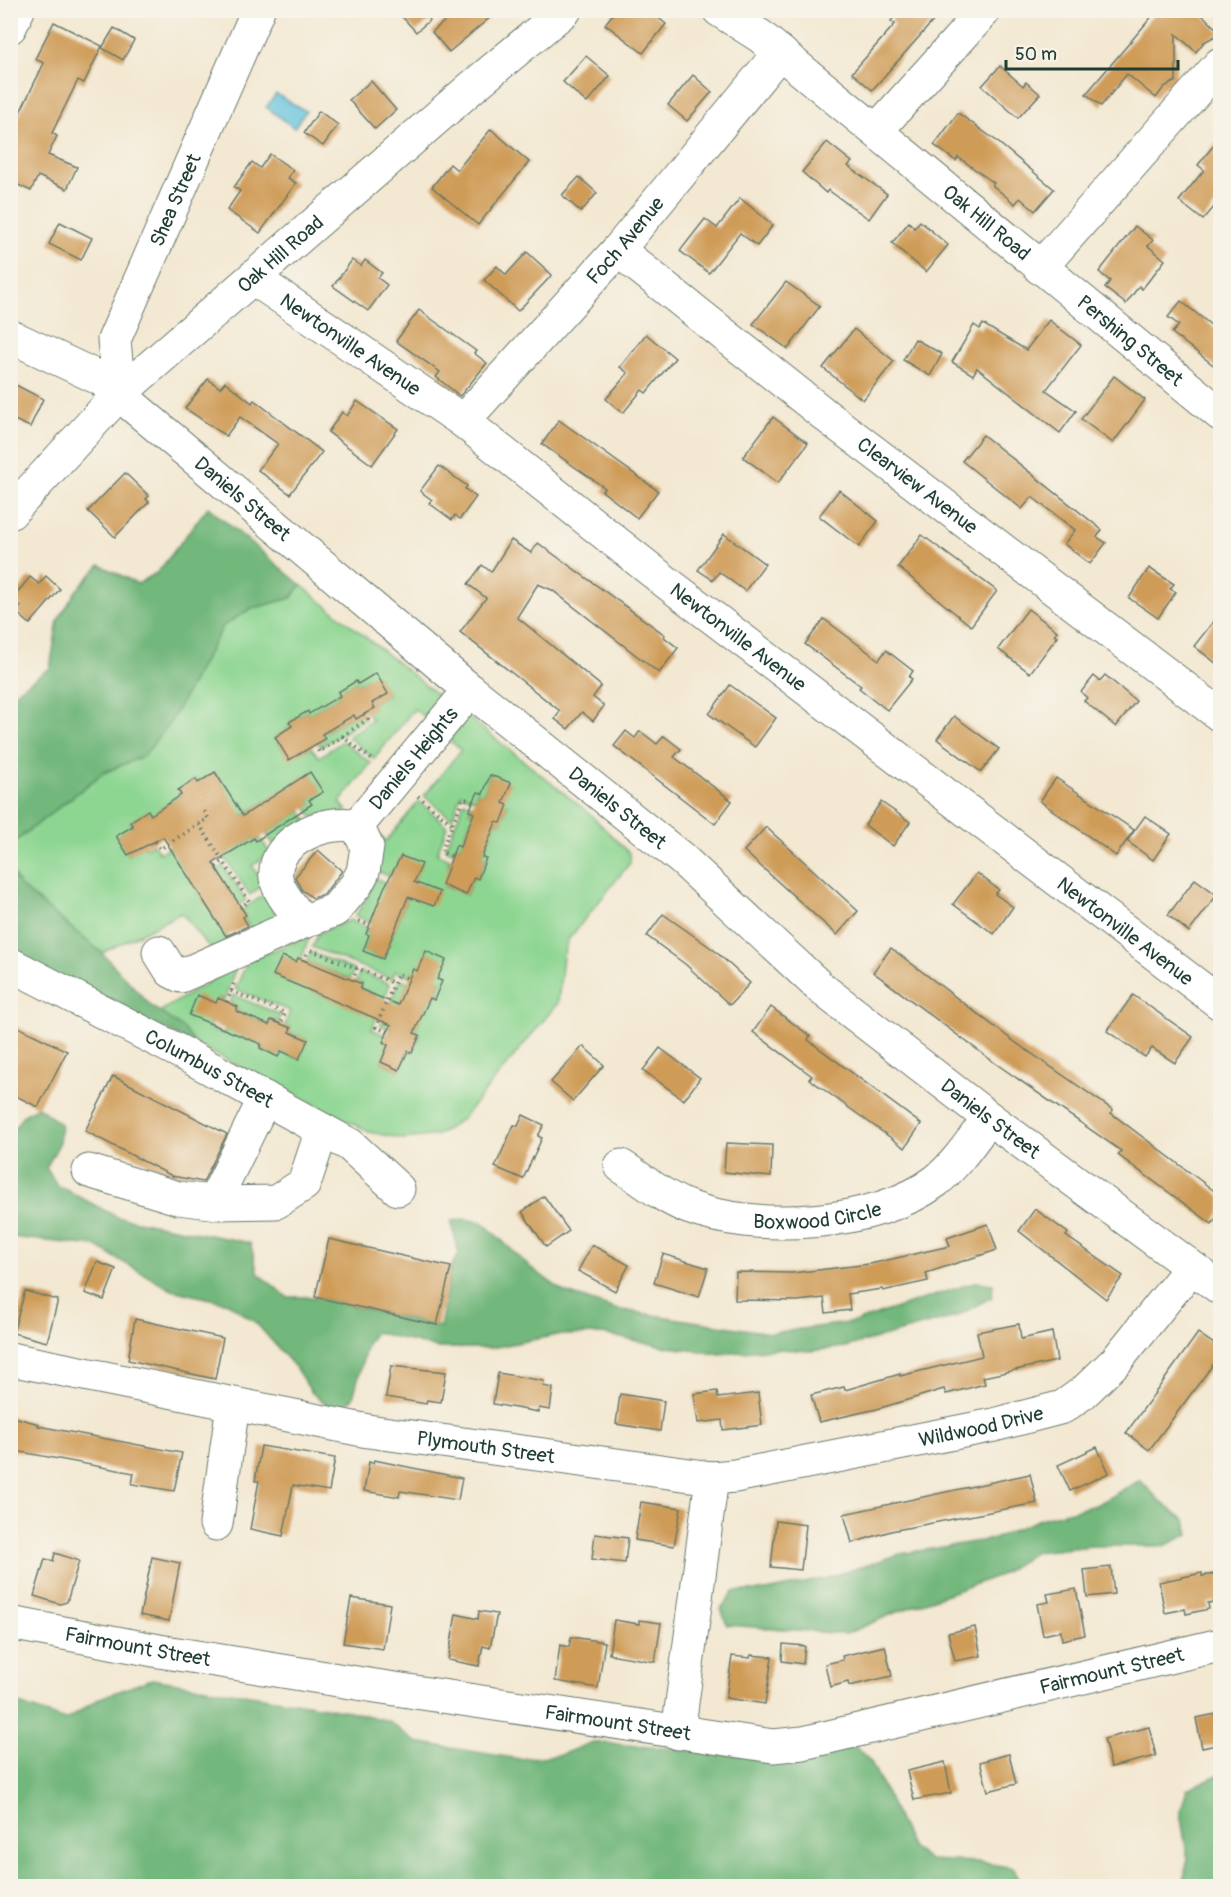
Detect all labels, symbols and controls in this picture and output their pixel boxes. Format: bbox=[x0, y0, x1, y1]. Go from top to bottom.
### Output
scale bar bbox=[1006, 33, 1178, 71]
text: 50 m bbox=[1015, 43, 1057, 66]
street label: Shea Street bbox=[144, 149, 207, 250]
street label: Oak Hill Road bbox=[937, 179, 1035, 266]
street label: Foch Avenue bbox=[581, 191, 670, 289]
street label: Oak Hill Road bbox=[232, 210, 329, 299]
street label: Newtonville Avenue bbox=[275, 288, 425, 402]
street label: Pershing Street bbox=[1072, 290, 1189, 392]
street label: Clearview Avenue bbox=[852, 432, 983, 540]
street label: Daniels Street bbox=[189, 451, 296, 547]
street label: Newtonville Avenue bbox=[665, 578, 811, 697]
street label: Daniels Heights bbox=[364, 702, 464, 815]
street label: Daniels Street bbox=[563, 761, 672, 855]
street label: Newtonville Avenue bbox=[1052, 872, 1198, 991]
street label: Columbus Street bbox=[141, 1024, 279, 1114]
street label: Daniels Street bbox=[935, 1073, 1046, 1165]
street label: Boxwood Circle bbox=[752, 1197, 885, 1235]
street label: Wildwood Drive bbox=[916, 1401, 1046, 1453]
street label: Plymouth Street bbox=[415, 1426, 557, 1470]
street label: Fairmount Street bbox=[63, 1622, 213, 1672]
street label: Fairmount Street bbox=[1037, 1642, 1187, 1700]
street label: Fairmount Street bbox=[543, 1700, 693, 1747]

